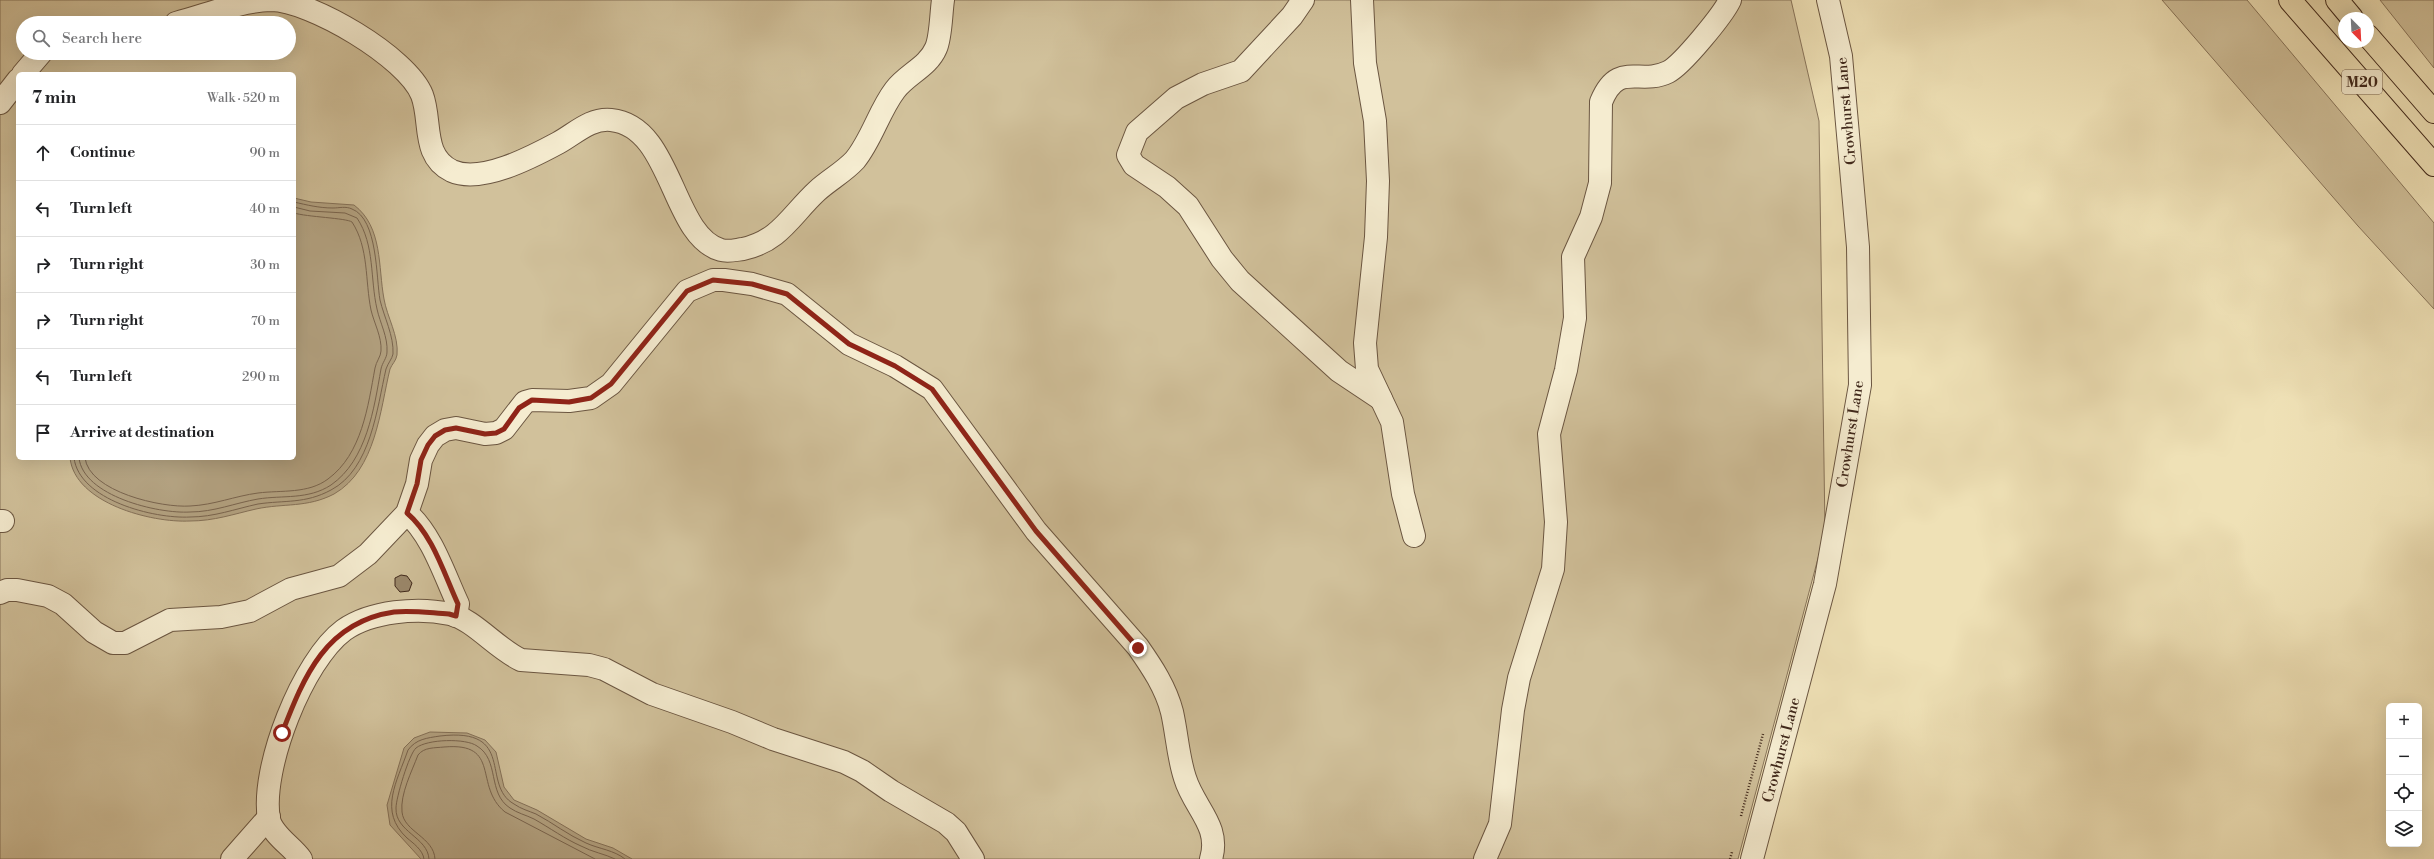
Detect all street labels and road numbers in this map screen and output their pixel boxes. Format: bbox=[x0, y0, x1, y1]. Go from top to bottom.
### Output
street label: Crowhurst Lane bbox=[1832, 56, 1861, 166]
road number: M20 bbox=[2342, 70, 2382, 94]
street label: Crowhurst Lane bbox=[1833, 379, 1868, 489]
street label: Crowhurst Lane bbox=[1758, 695, 1805, 805]

